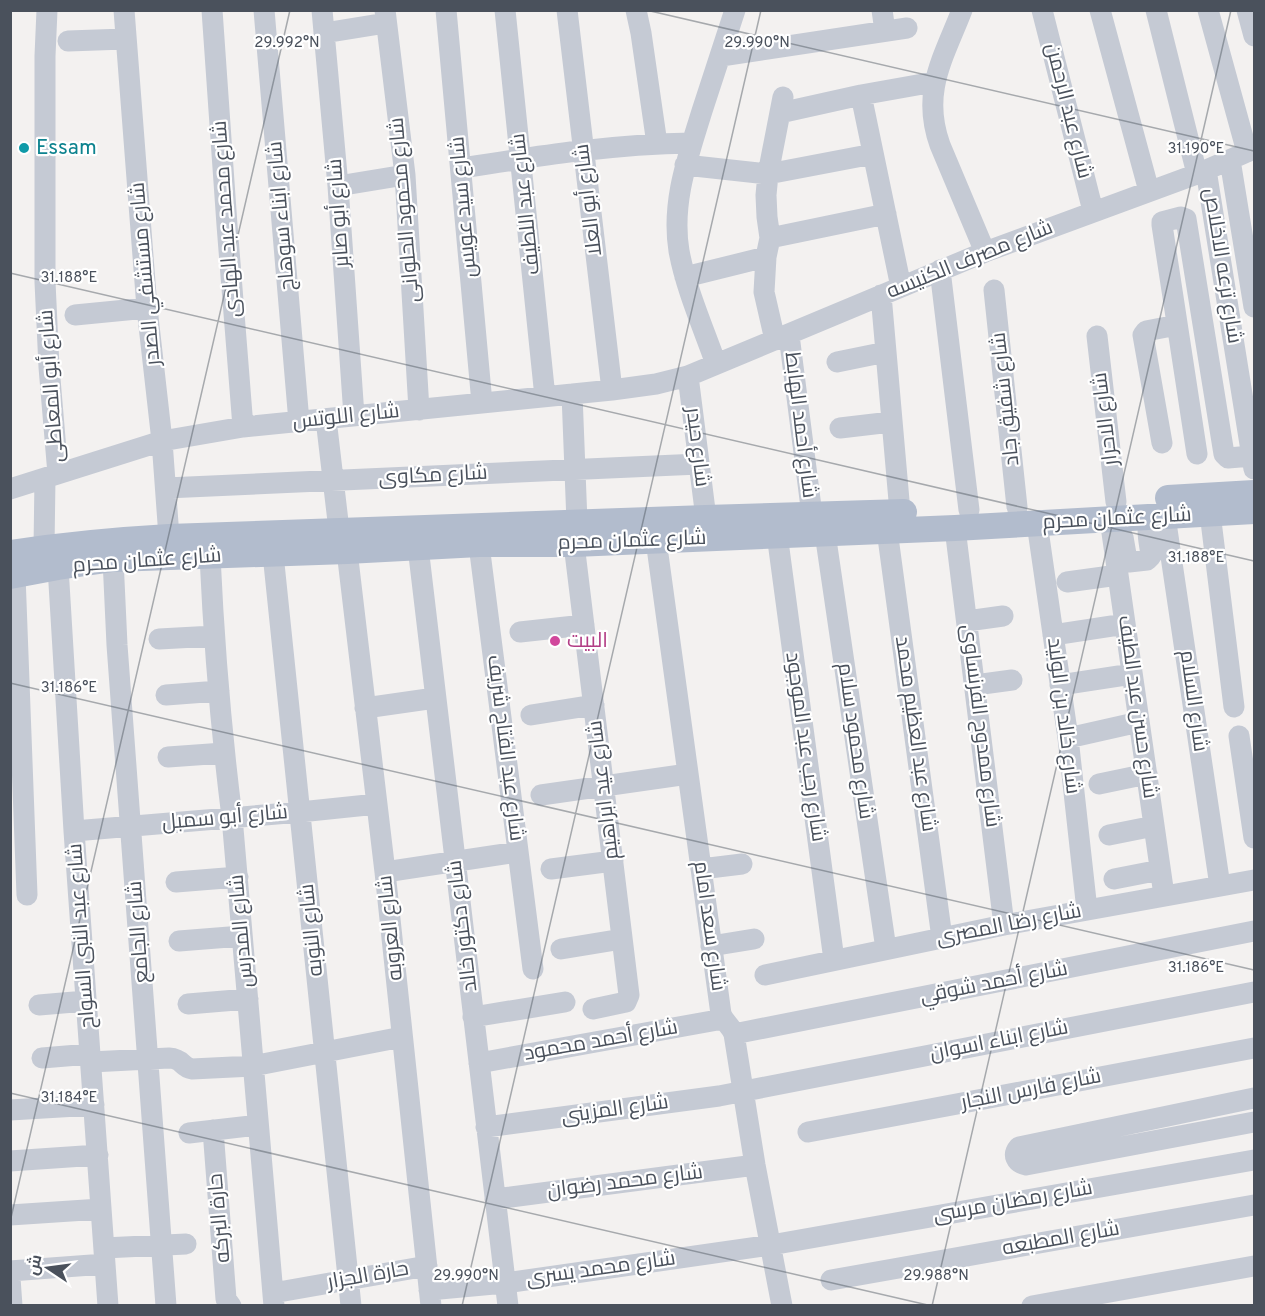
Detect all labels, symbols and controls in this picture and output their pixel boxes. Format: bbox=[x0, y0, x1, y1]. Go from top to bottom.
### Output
text: 29.992°N bbox=[254, 34, 320, 53]
text: 29.990°N bbox=[724, 34, 790, 53]
street label: شارع عبد الرحمن bbox=[1038, 40, 1098, 182]
street label: شارع محمود الحلوانى bbox=[383, 116, 427, 304]
street label: شارع محمد عبد الهادى bbox=[207, 120, 247, 318]
street label: شارع عبد اللطيف bbox=[505, 132, 547, 276]
place label: Essam bbox=[36, 135, 97, 162]
street label: شارع سيد عويس bbox=[444, 135, 484, 279]
street label: شارع ابناء سوهاج bbox=[262, 140, 302, 292]
text: 31.190°E bbox=[1167, 140, 1225, 159]
marker: Essam bbox=[17, 141, 31, 155]
street label: شارع أبو العلا bbox=[568, 142, 609, 258]
street label: شارع أبو صابر bbox=[321, 158, 356, 270]
street label: شارع مستشفي الصدر bbox=[125, 181, 169, 368]
street label: شارع ترعه الاخلاص bbox=[1196, 186, 1248, 346]
street label: شارع مصرف الكنيسه bbox=[883, 214, 1057, 306]
text: 31.188°E bbox=[41, 269, 97, 288]
street label: شارع أبو المعاطى bbox=[32, 309, 71, 463]
street label: شارع شفيق جاد bbox=[986, 331, 1026, 467]
street label: شارع أحمد الهابط bbox=[778, 350, 823, 500]
street label: شارع الاحرار bbox=[1087, 371, 1125, 468]
street label: شارع اللوتس bbox=[291, 398, 401, 436]
street label: شارع حيدر bbox=[679, 405, 715, 488]
street label: شارع مكاوى bbox=[378, 460, 488, 492]
street label: شارع عثمان محرم bbox=[1042, 502, 1192, 536]
street label: شارع عثمان محرم bbox=[557, 525, 707, 557]
street label: شارع عثمان محرم bbox=[72, 542, 222, 580]
text: 31.188°E bbox=[1168, 549, 1224, 568]
street label: شارع حسن عبد الطيف bbox=[1111, 614, 1163, 800]
street label: شارع ممدوح الفرنساوى bbox=[954, 623, 1006, 829]
place label: البيت bbox=[567, 628, 608, 655]
marker: البيت bbox=[548, 634, 562, 648]
street label: شارع عبد العظيم محمد bbox=[888, 634, 942, 834]
street label: شارع خالد بن الوليد bbox=[1040, 636, 1086, 796]
street label: شارع السلام bbox=[1173, 648, 1213, 754]
street label: شارع رجب عبد الموجود bbox=[778, 650, 832, 844]
street label: شارع عبد الفتاح شريف bbox=[480, 653, 530, 843]
street label: شارع محمود سلام bbox=[831, 661, 879, 821]
text: 31.186°E bbox=[41, 679, 97, 698]
street label: شارع عيد ابراهيم bbox=[582, 719, 626, 861]
street label: شارع أبو سمبل bbox=[161, 798, 289, 837]
street label: شارع عبد النبى السواح bbox=[62, 842, 102, 1030]
street label: شارع دكتور خالد bbox=[442, 859, 484, 993]
street label: شارع سعد امام bbox=[687, 859, 731, 993]
street label: شارع المدرس bbox=[224, 873, 260, 989]
street label: شارع العروبه bbox=[372, 874, 410, 982]
street label: شارع الجامع bbox=[122, 880, 156, 984]
street label: شارع النوبه bbox=[294, 882, 330, 978]
street label: شارع رضا المصرى bbox=[934, 898, 1084, 952]
street label: شارع أحمد شوقي bbox=[918, 954, 1070, 1012]
text: 31.186°E bbox=[1168, 959, 1224, 978]
street label: شارع أحمد محمود bbox=[522, 1013, 680, 1068]
street label: شارع ابناء اسوان bbox=[928, 1014, 1070, 1068]
street label: شارع فارس النجار bbox=[958, 1063, 1103, 1117]
text: 31.184°E bbox=[40, 1089, 98, 1108]
street label: شارع المزينى bbox=[560, 1089, 670, 1131]
street label: شارع محمد رضوان bbox=[546, 1159, 704, 1205]
street label: حارة البركه bbox=[203, 1172, 237, 1264]
street label: شارع رمضان مرسى bbox=[931, 1175, 1095, 1229]
street label: شارع المطبعه bbox=[1000, 1215, 1122, 1263]
north arrow bbox=[18, 1238, 78, 1298]
street label: شارع محمد يسرى bbox=[525, 1245, 677, 1293]
text: ش bbox=[23, 1253, 47, 1277]
street label: حارة الجزار bbox=[324, 1256, 411, 1297]
text: 29.990°N bbox=[433, 1267, 499, 1286]
text: 29.988°N bbox=[903, 1267, 969, 1286]

